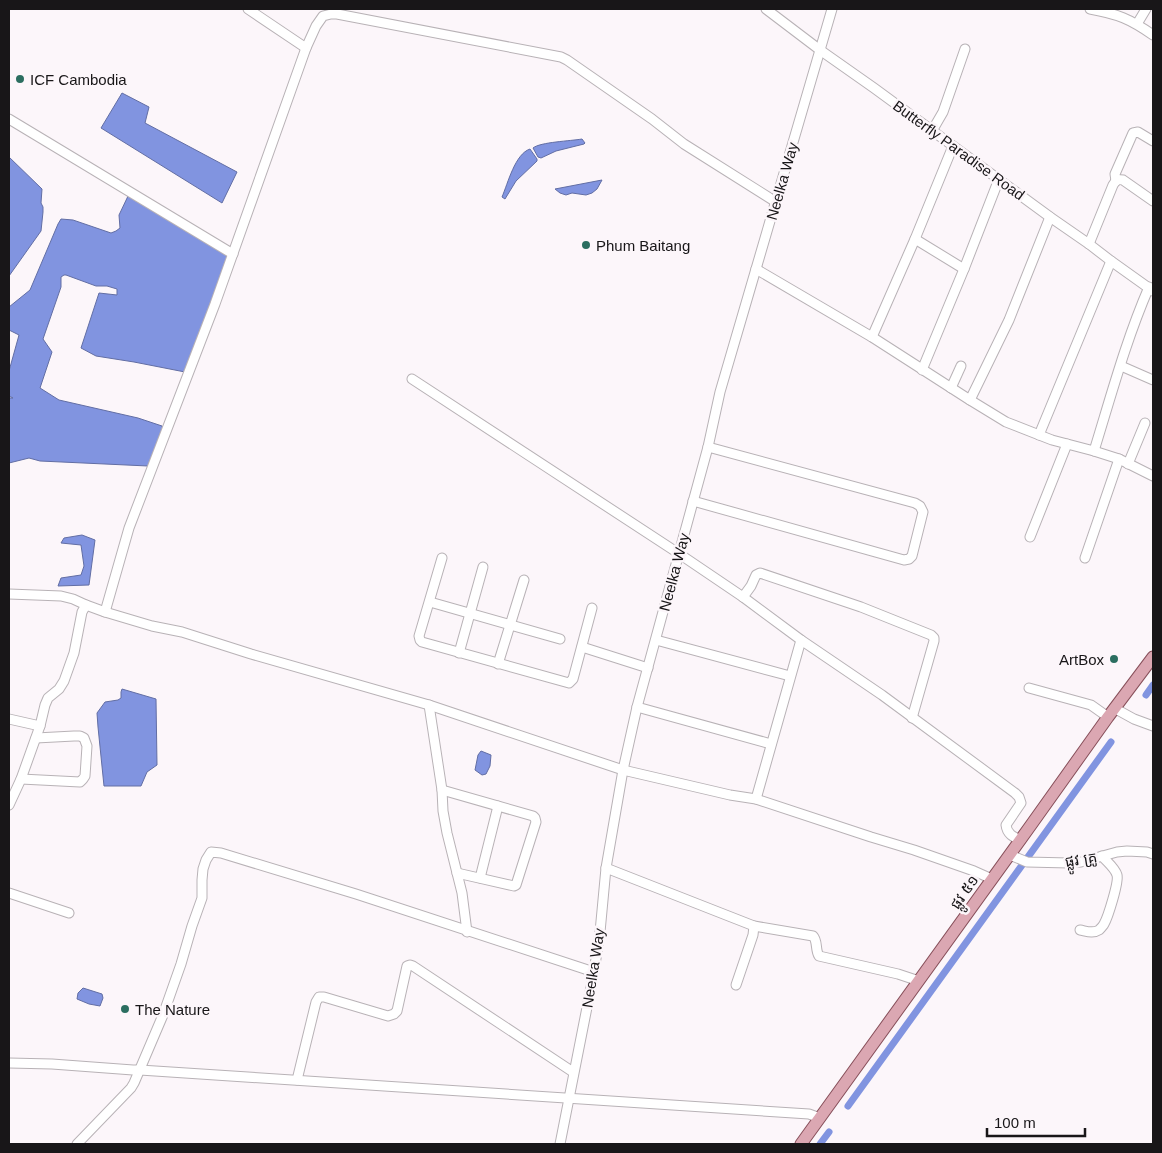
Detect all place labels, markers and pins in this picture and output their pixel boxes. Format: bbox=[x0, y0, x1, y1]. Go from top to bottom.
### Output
place label: ICF Cambodia bbox=[30, 71, 127, 88]
marker: ICF Cambodia bbox=[14, 73, 26, 85]
place label: Phum Baitang bbox=[596, 237, 690, 254]
marker: Phum Baitang bbox=[580, 239, 592, 251]
place label: ArtBox bbox=[1059, 651, 1104, 668]
marker: ArtBox bbox=[1108, 653, 1120, 665]
place label: The Nature bbox=[135, 1001, 210, 1018]
marker: The Nature bbox=[119, 1003, 131, 1015]

